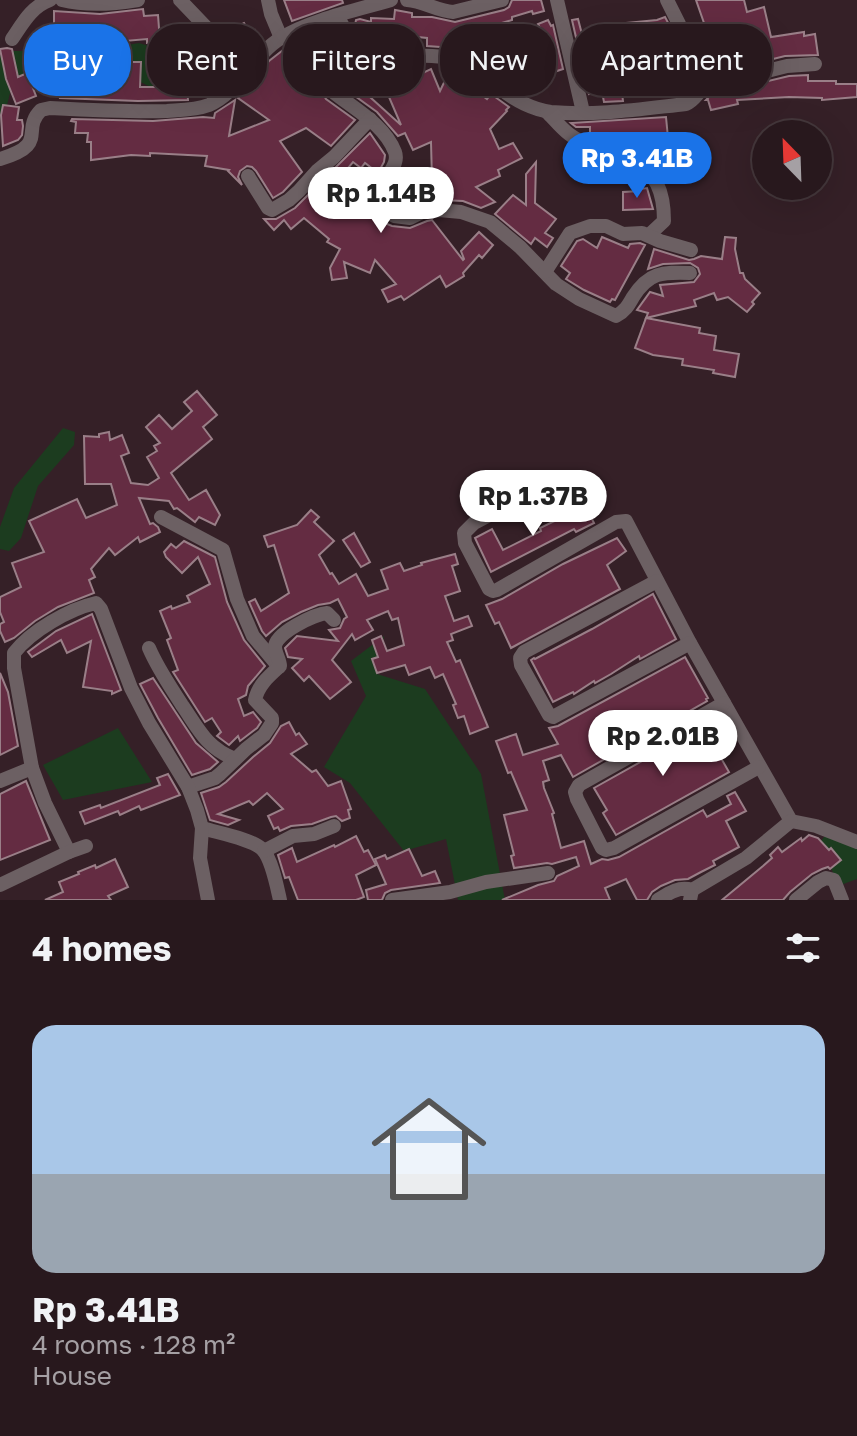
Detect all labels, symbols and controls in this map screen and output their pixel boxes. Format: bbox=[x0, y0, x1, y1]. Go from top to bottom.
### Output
chip: Buy bbox=[24, 24, 131, 96]
chip: Rent bbox=[147, 24, 267, 96]
chip: Filters bbox=[283, 24, 424, 96]
chip: New bbox=[440, 24, 556, 96]
chip: Apartment bbox=[572, 24, 772, 96]
north arrow bbox=[752, 120, 832, 200]
map controls bbox=[752, 120, 832, 200]
pin: Rp 3.41B bbox=[554, 132, 720, 200]
text: Rp 3.41B bbox=[581, 142, 693, 173]
pin: Rp 1.14B bbox=[298, 167, 464, 235]
text: Rp 1.14B bbox=[326, 177, 436, 208]
pin: Rp 1.37B bbox=[450, 470, 616, 538]
text: Rp 1.37B bbox=[478, 480, 588, 511]
pin: Rp 2.01B bbox=[580, 710, 746, 778]
text: Rp 2.01B bbox=[606, 720, 720, 751]
icon: filters bbox=[781, 926, 825, 970]
text: 4 homes bbox=[32, 928, 172, 968]
icon: home bbox=[357, 1077, 501, 1221]
text: Rp 3.41B bbox=[32, 1289, 179, 1329]
text: 4 rooms · 128 m² bbox=[32, 1329, 235, 1360]
text: House bbox=[32, 1360, 112, 1391]

